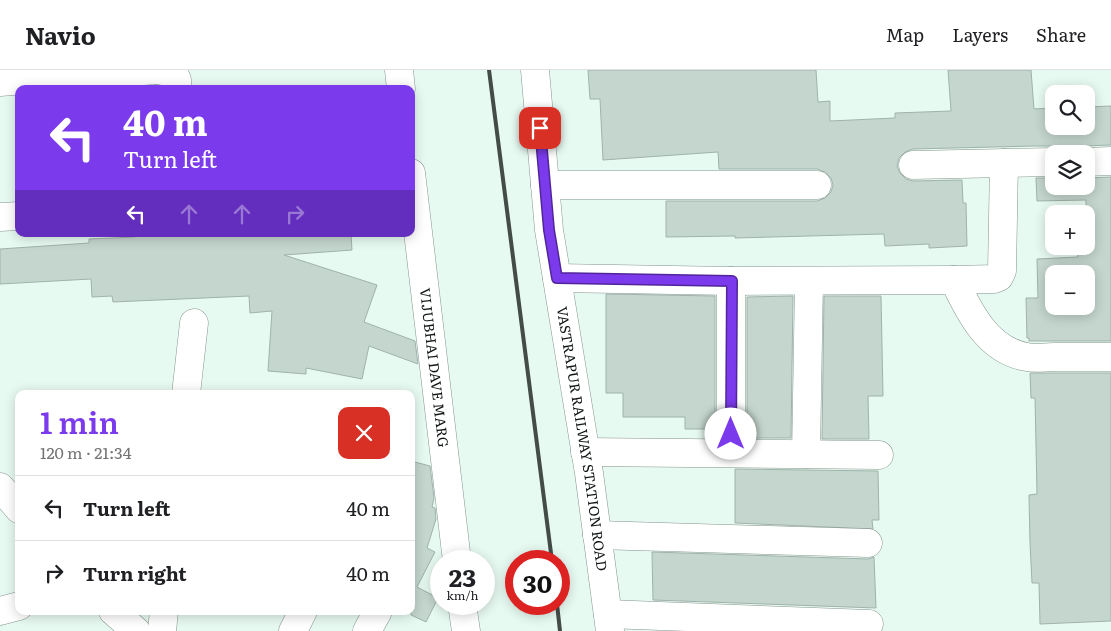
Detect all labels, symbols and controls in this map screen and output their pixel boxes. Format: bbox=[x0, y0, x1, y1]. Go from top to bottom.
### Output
text: Navio bbox=[25, 17, 96, 52]
text: Map bbox=[886, 21, 924, 48]
text: Layers bbox=[952, 21, 1008, 48]
text: Share bbox=[1036, 21, 1086, 48]
map controls bbox=[1045, 85, 1095, 315]
button: search bbox=[1045, 85, 1095, 135]
text: 40 m bbox=[123, 95, 208, 147]
icon: left bbox=[40, 105, 105, 170]
pin bbox=[519, 107, 561, 149]
icon: arrive bbox=[526, 114, 554, 142]
text: Turn left bbox=[123, 142, 217, 175]
button: layers bbox=[1045, 145, 1095, 195]
icon: left bbox=[122, 200, 150, 228]
icon: ahead bbox=[175, 200, 203, 228]
icon: ahead bbox=[228, 200, 256, 228]
icon: right bbox=[281, 200, 309, 228]
button: + bbox=[1045, 205, 1095, 255]
button: − bbox=[1045, 265, 1095, 315]
street label: VIJUBHAI DAVE MARG bbox=[416, 287, 455, 449]
street label: VASTRAPUR RAILWAY STATION ROAD bbox=[553, 305, 613, 572]
text: 1 min bbox=[40, 399, 119, 443]
button: close bbox=[338, 407, 390, 459]
position arrow bbox=[704, 407, 756, 459]
text: 120 m · 21:34 bbox=[40, 440, 132, 464]
icon: left bbox=[40, 494, 68, 522]
text: Turn left bbox=[83, 494, 170, 522]
text: 40 m bbox=[346, 494, 390, 522]
speed limit sign: 30 bbox=[505, 550, 570, 615]
text: 23 bbox=[449, 558, 476, 595]
icon: right bbox=[40, 559, 68, 587]
text: Turn right bbox=[83, 559, 187, 587]
text: 40 m bbox=[346, 559, 390, 587]
text: km/h bbox=[447, 586, 478, 604]

